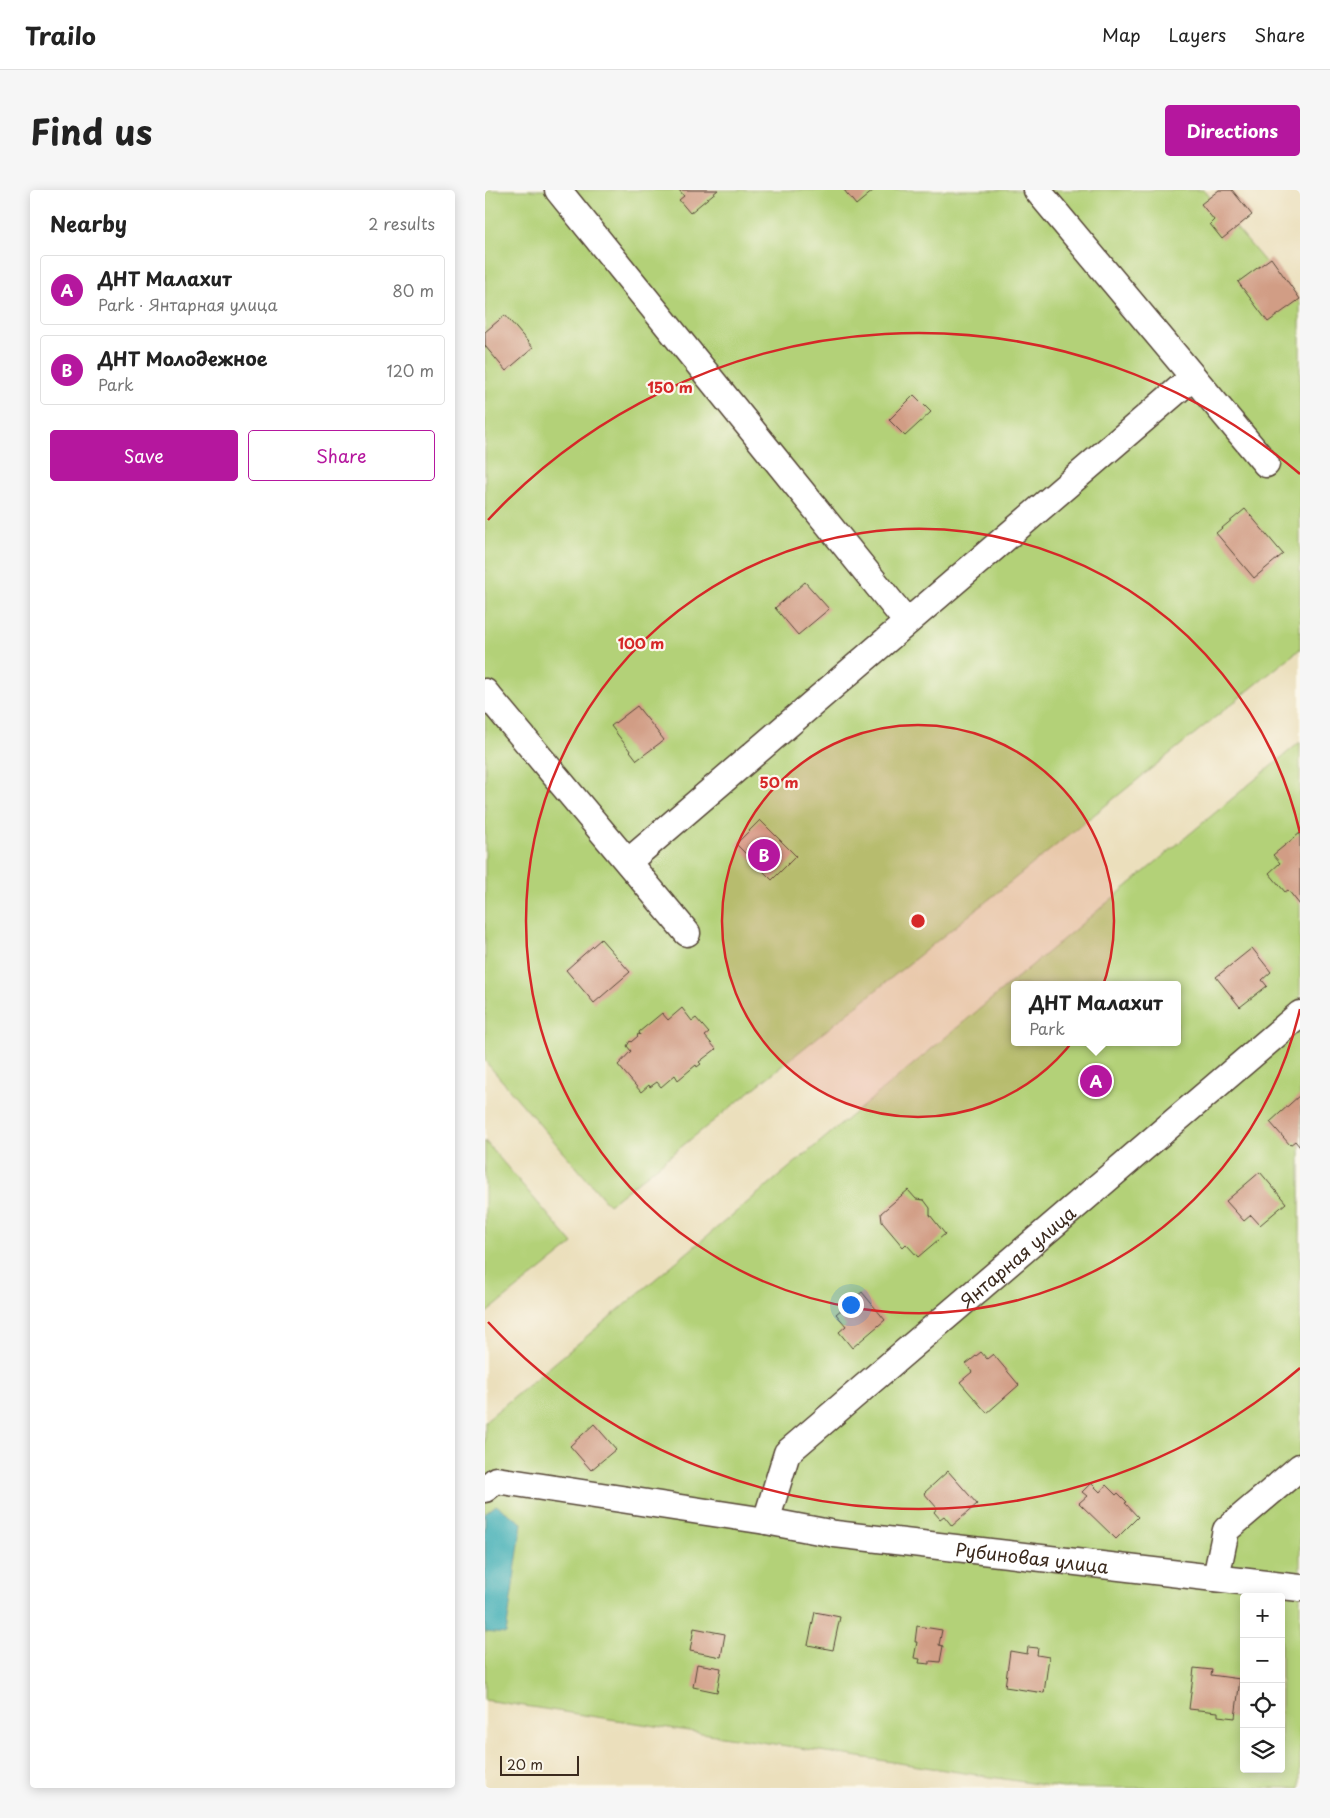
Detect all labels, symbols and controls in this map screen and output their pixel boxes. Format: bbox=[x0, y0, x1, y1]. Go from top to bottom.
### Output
text: Trailo bbox=[25, 17, 96, 53]
text: Map bbox=[1102, 21, 1141, 48]
text: Layers bbox=[1169, 21, 1226, 48]
text: Share bbox=[1254, 21, 1305, 48]
text: Find us bbox=[30, 104, 152, 157]
button: Directions bbox=[1165, 105, 1300, 156]
text: Nearby bbox=[50, 207, 127, 239]
text: 2 results bbox=[368, 211, 435, 235]
text: ДНТ Малахит bbox=[98, 264, 232, 292]
text: A bbox=[61, 278, 73, 302]
text: 80 m bbox=[392, 278, 434, 302]
text: Park · Янтарная улица bbox=[98, 292, 277, 316]
text: ДНТ Молодежное bbox=[98, 344, 267, 372]
text: B bbox=[62, 358, 72, 382]
text: 120 m bbox=[387, 358, 434, 382]
text: Park bbox=[98, 372, 134, 396]
text: 150 m bbox=[647, 375, 693, 398]
button: Save bbox=[50, 430, 238, 481]
button: Share bbox=[248, 430, 435, 481]
text: 100 m bbox=[618, 631, 664, 654]
text: 50 m bbox=[760, 770, 798, 793]
pin: B bbox=[748, 836, 780, 874]
centre of rings bbox=[909, 912, 927, 930]
popup bbox=[1011, 981, 1181, 1046]
text: ДНТ Малахит bbox=[1029, 988, 1163, 1016]
text: Park bbox=[1029, 1016, 1065, 1040]
pin: A bbox=[1080, 1062, 1112, 1100]
street label: Янтарная улица bbox=[953, 1198, 1081, 1313]
your location bbox=[838, 1292, 864, 1318]
street label: Рубиновая улица bbox=[954, 1535, 1111, 1579]
map controls bbox=[1240, 1593, 1285, 1773]
button: + bbox=[1240, 1593, 1285, 1638]
button: − bbox=[1240, 1638, 1285, 1683]
button: locate bbox=[1240, 1683, 1285, 1728]
button: layers bbox=[1240, 1728, 1285, 1773]
scale bar bbox=[500, 1753, 579, 1776]
text: 20 m bbox=[507, 1754, 543, 1775]

